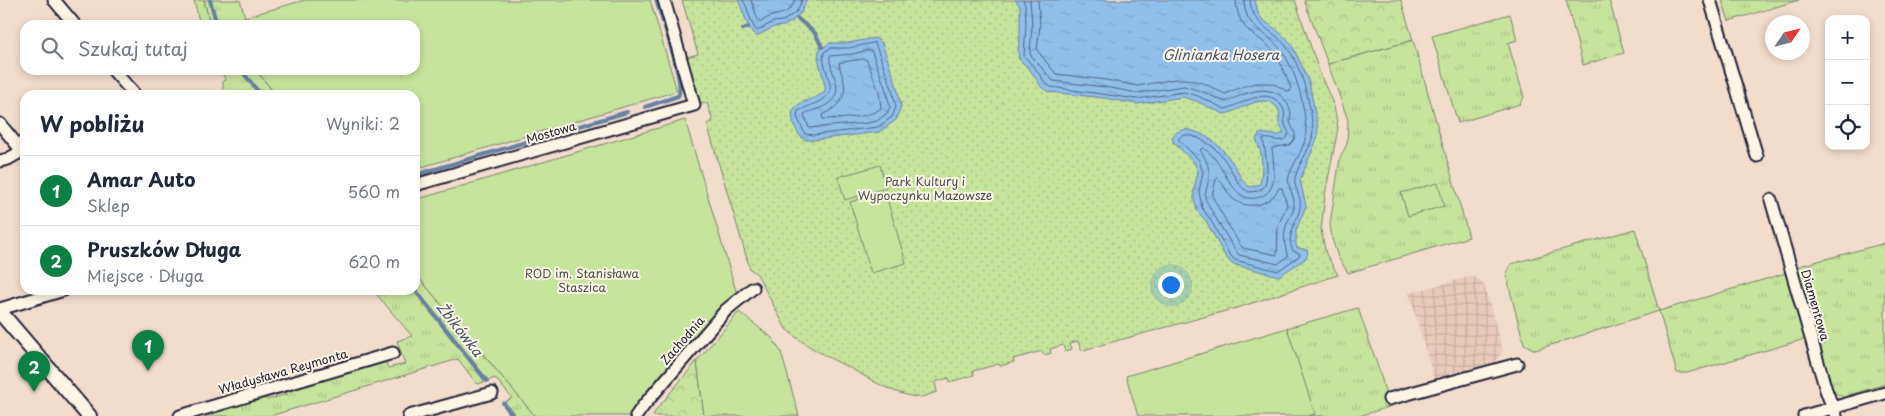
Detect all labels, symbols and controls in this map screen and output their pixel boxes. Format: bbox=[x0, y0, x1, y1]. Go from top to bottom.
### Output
north arrow bbox=[1765, 15, 1810, 60]
map controls bbox=[1825, 15, 1870, 150]
button: + bbox=[1825, 15, 1870, 60]
search box bbox=[20, 20, 420, 75]
icon: search bbox=[38, 34, 66, 62]
text: Szukaj tutaj bbox=[78, 34, 188, 62]
water label: Glinianka Hosera bbox=[1163, 44, 1281, 65]
button: − bbox=[1825, 60, 1870, 105]
button: locate bbox=[1825, 105, 1870, 150]
text: W pobliżu bbox=[40, 107, 145, 139]
text: Wyniki: 2 bbox=[326, 111, 400, 135]
street label: Mostowa bbox=[524, 116, 579, 148]
text: Amar Auto bbox=[87, 165, 195, 193]
park label: Park Kultury i Wypoczynku Mazowsze bbox=[858, 172, 992, 204]
text: 1 bbox=[52, 179, 60, 203]
text: 560 m bbox=[348, 179, 400, 203]
text: Sklep bbox=[87, 193, 130, 217]
text: Pruszków Długa bbox=[87, 235, 241, 263]
text: 2 bbox=[50, 249, 62, 273]
text: 620 m bbox=[348, 249, 400, 273]
text: Miejsce · Długa bbox=[87, 263, 204, 287]
park label: ROD im. Stanisława Staszica bbox=[525, 264, 640, 296]
street label: Diamentowa bbox=[1797, 267, 1835, 343]
your location bbox=[1158, 272, 1184, 298]
water label: Żbikówka bbox=[432, 297, 489, 362]
street label: Zachodnia bbox=[656, 311, 709, 368]
pin: 1 bbox=[132, 330, 164, 371]
street label: Władysława Reymonta bbox=[216, 344, 350, 398]
pin: 2 bbox=[18, 351, 50, 392]

